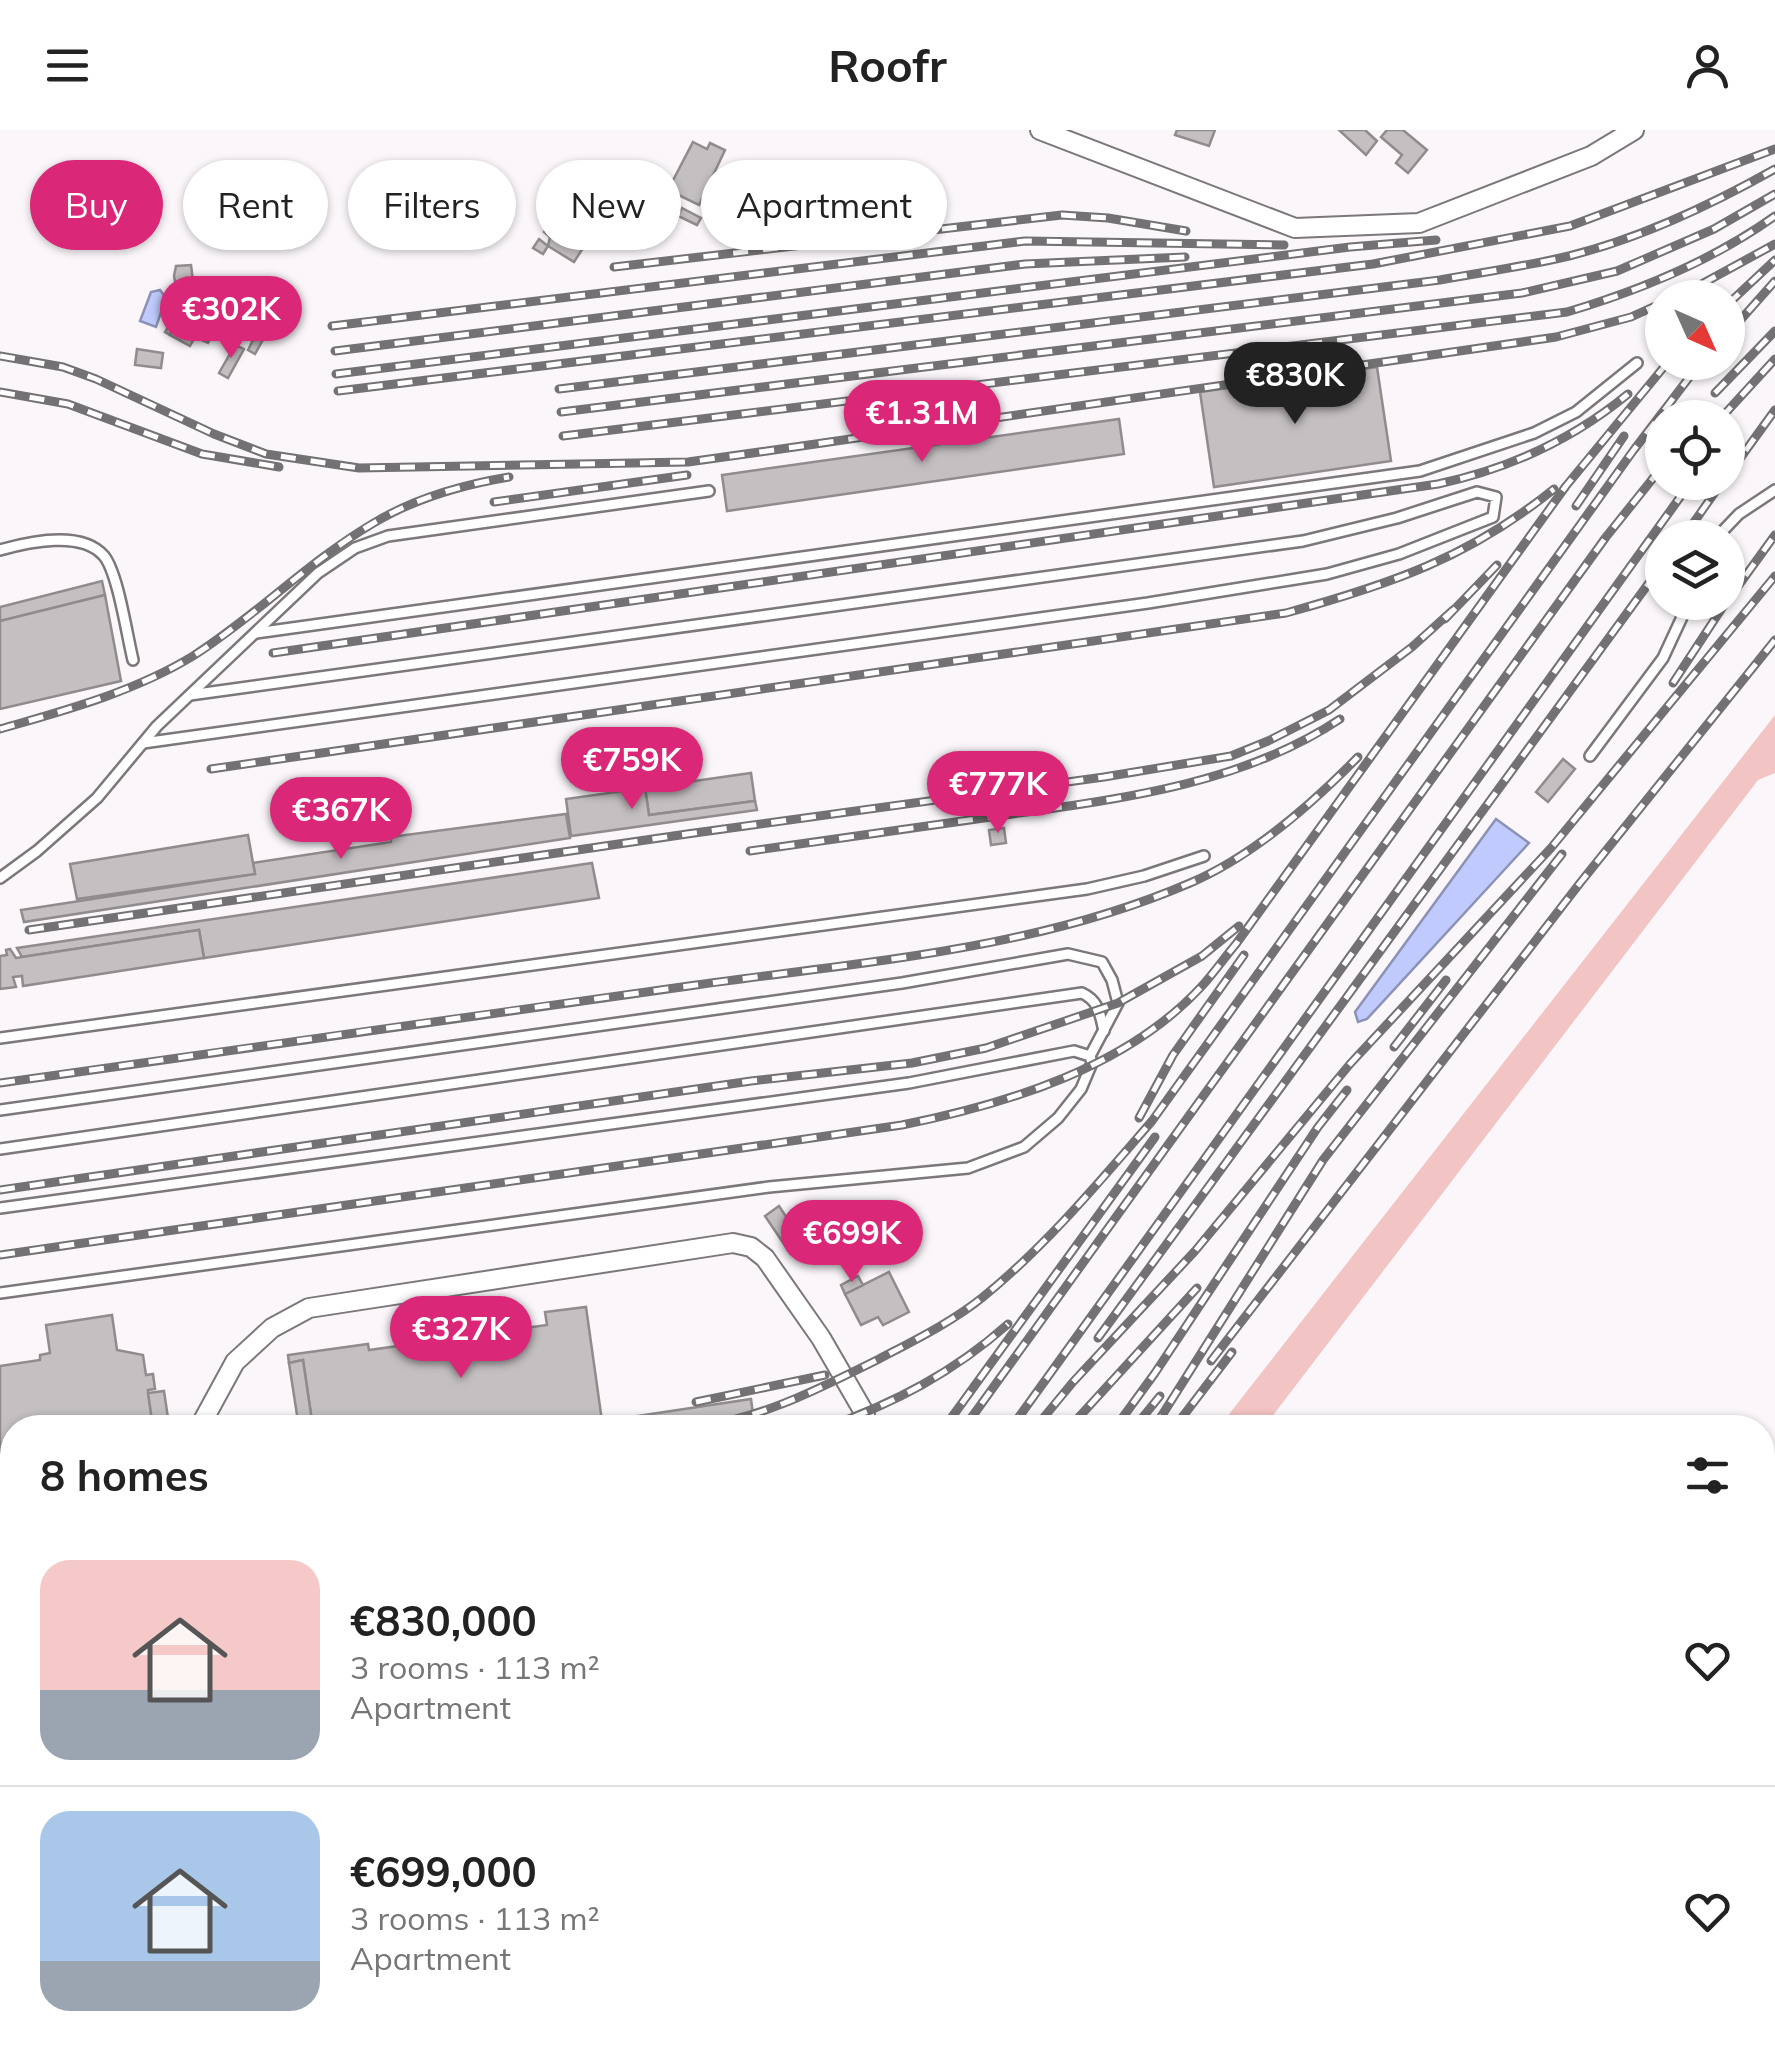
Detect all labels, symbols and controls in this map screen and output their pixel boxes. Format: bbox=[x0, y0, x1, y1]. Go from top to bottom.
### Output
text: Roofr bbox=[828, 37, 947, 93]
icon: menu bbox=[40, 38, 95, 93]
icon: person bbox=[1680, 38, 1735, 93]
chip: Buy bbox=[30, 160, 163, 250]
chip: Rent bbox=[183, 160, 328, 250]
chip: Filters bbox=[348, 160, 516, 250]
chip: New bbox=[536, 160, 681, 250]
chip: Apartment bbox=[701, 160, 947, 250]
pin: €302K bbox=[161, 276, 301, 361]
north arrow bbox=[1645, 280, 1745, 380]
map controls bbox=[1645, 280, 1745, 620]
text: €302K bbox=[182, 288, 280, 328]
pin: €830K bbox=[1225, 342, 1365, 427]
text: €830K bbox=[1246, 354, 1344, 394]
pin: €1.31M bbox=[841, 380, 1003, 465]
text: €1.31M bbox=[866, 392, 978, 432]
button: locate bbox=[1645, 400, 1745, 500]
button: layers bbox=[1645, 520, 1745, 620]
pin: €759K bbox=[562, 727, 702, 812]
text: €759K bbox=[583, 739, 681, 779]
pin: €777K bbox=[928, 751, 1068, 836]
text: €777K bbox=[949, 763, 1047, 803]
pin: €367K bbox=[271, 777, 411, 862]
text: €367K bbox=[292, 789, 390, 829]
pin: €699K bbox=[782, 1200, 922, 1285]
text: €699K bbox=[803, 1212, 901, 1252]
pin: €327K bbox=[391, 1296, 531, 1381]
text: €327K bbox=[412, 1308, 510, 1348]
icon: filters bbox=[1680, 1448, 1735, 1503]
text: 8 homes bbox=[40, 1449, 209, 1502]
text: €830,000 bbox=[350, 1594, 537, 1647]
icon: home bbox=[120, 1600, 240, 1720]
icon: heart bbox=[1680, 1633, 1735, 1688]
text: 3 rooms · 113 m² bbox=[350, 1647, 600, 1687]
text: Apartment bbox=[350, 1687, 511, 1727]
text: €699,000 bbox=[350, 1845, 537, 1898]
icon: home bbox=[120, 1851, 240, 1971]
icon: heart bbox=[1680, 1884, 1735, 1939]
text: 3 rooms · 113 m² bbox=[350, 1898, 600, 1938]
text: Apartment bbox=[350, 1938, 511, 1978]

